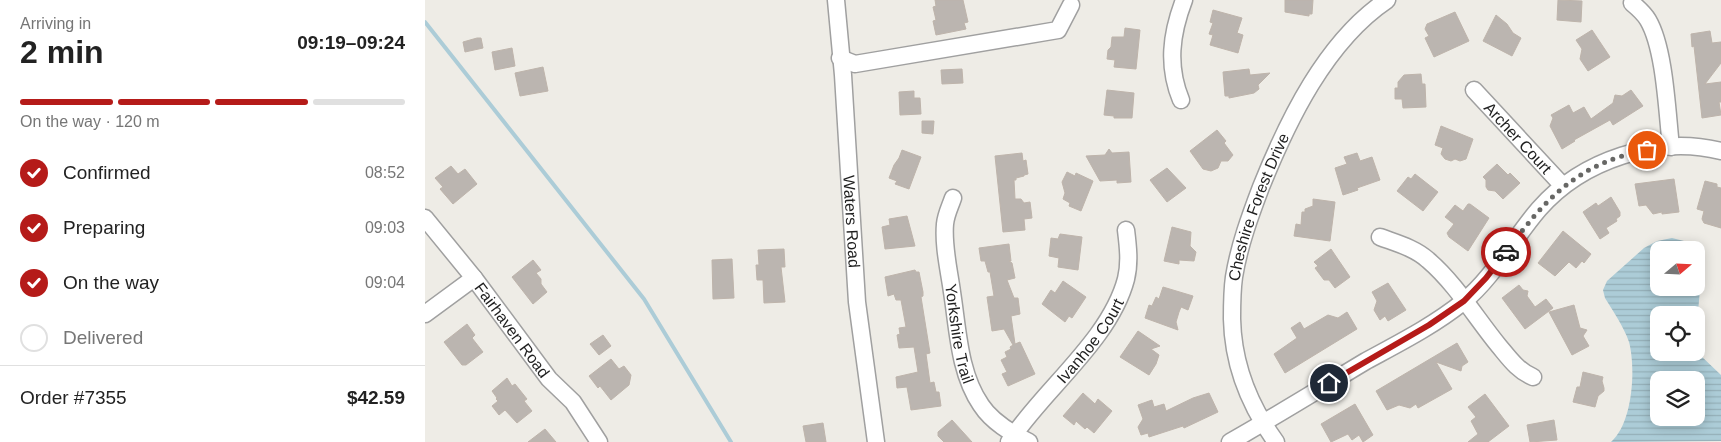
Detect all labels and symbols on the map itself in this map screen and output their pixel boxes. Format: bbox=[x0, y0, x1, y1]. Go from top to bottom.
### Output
street label: Archer Court bbox=[1481, 99, 1555, 177]
pin bbox=[1626, 129, 1668, 171]
street label: Cheshire Forest Drive bbox=[1225, 130, 1292, 282]
street label: Waters Road bbox=[840, 175, 863, 268]
courier bbox=[1481, 227, 1531, 277]
north arrow bbox=[1650, 241, 1705, 296]
street label: Fairhaven Road bbox=[471, 279, 553, 381]
street label: Yorkshire Trail bbox=[942, 283, 977, 386]
street label: Ivanhoe Court bbox=[1054, 296, 1127, 387]
pin bbox=[1308, 362, 1350, 404]

